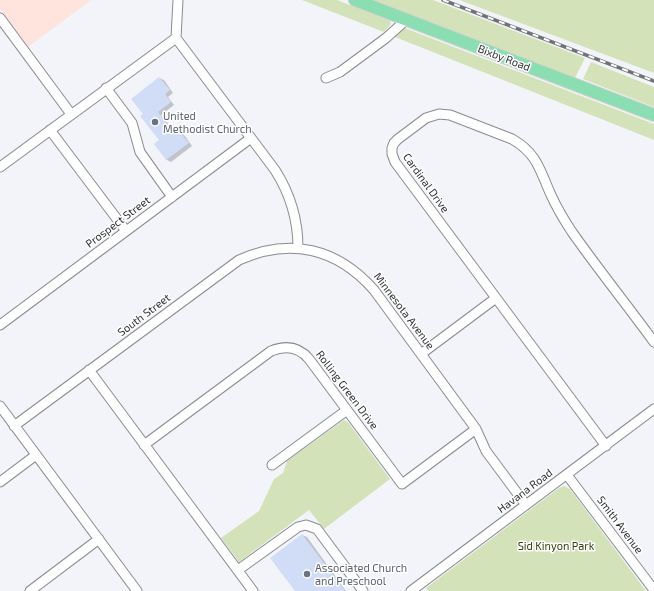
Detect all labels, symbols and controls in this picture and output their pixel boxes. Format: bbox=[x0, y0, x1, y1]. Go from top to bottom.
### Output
street label: Bixby Road bbox=[476, 42, 532, 74]
place label: United Methodist Church bbox=[163, 109, 252, 135]
marker: United Methodist Church bbox=[150, 117, 160, 127]
street label: Cardinal Drive bbox=[400, 151, 452, 215]
street label: Prospect Street bbox=[83, 193, 153, 251]
street label: Minnesota Avenue bbox=[371, 270, 437, 352]
street label: South Street bbox=[115, 291, 173, 339]
street label: Rolling Green Drive bbox=[313, 348, 381, 432]
street label: Havana Road bbox=[495, 466, 555, 516]
street label: Smith Avenue bbox=[594, 494, 646, 556]
park label: Sid Kinyon Park bbox=[518, 539, 594, 553]
place label: Associated Church and Preschool bbox=[315, 561, 407, 587]
marker: Associated Church and Preschool bbox=[302, 569, 312, 579]

